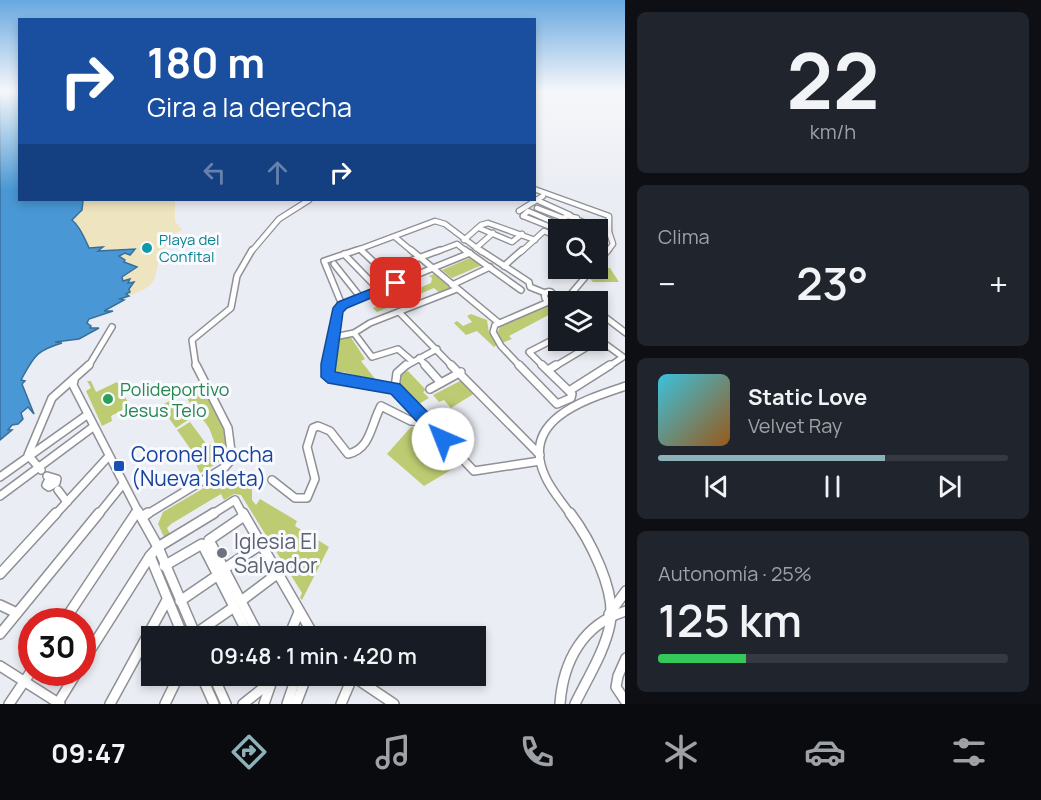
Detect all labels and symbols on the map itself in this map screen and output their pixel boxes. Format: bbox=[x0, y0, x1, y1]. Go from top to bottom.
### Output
place label: Playa del Confital bbox=[159, 229, 220, 267]
marker: Playa del Confital bbox=[140, 241, 154, 255]
pin bbox=[370, 257, 421, 308]
place label: Polideportivo Jesus Telo bbox=[120, 377, 229, 422]
marker: Polideportivo Jesus Telo bbox=[101, 392, 115, 406]
position arrow bbox=[411, 407, 475, 471]
place label: Coronel Rocha (Nueva Isleta) bbox=[131, 440, 273, 492]
marker: Coronel Rocha (Nueva Isleta) bbox=[112, 459, 126, 473]
place label: Iglesia El Salvador bbox=[234, 527, 318, 579]
marker: Iglesia El Salvador bbox=[215, 546, 229, 560]
speed limit sign: 30 bbox=[18, 608, 96, 686]

